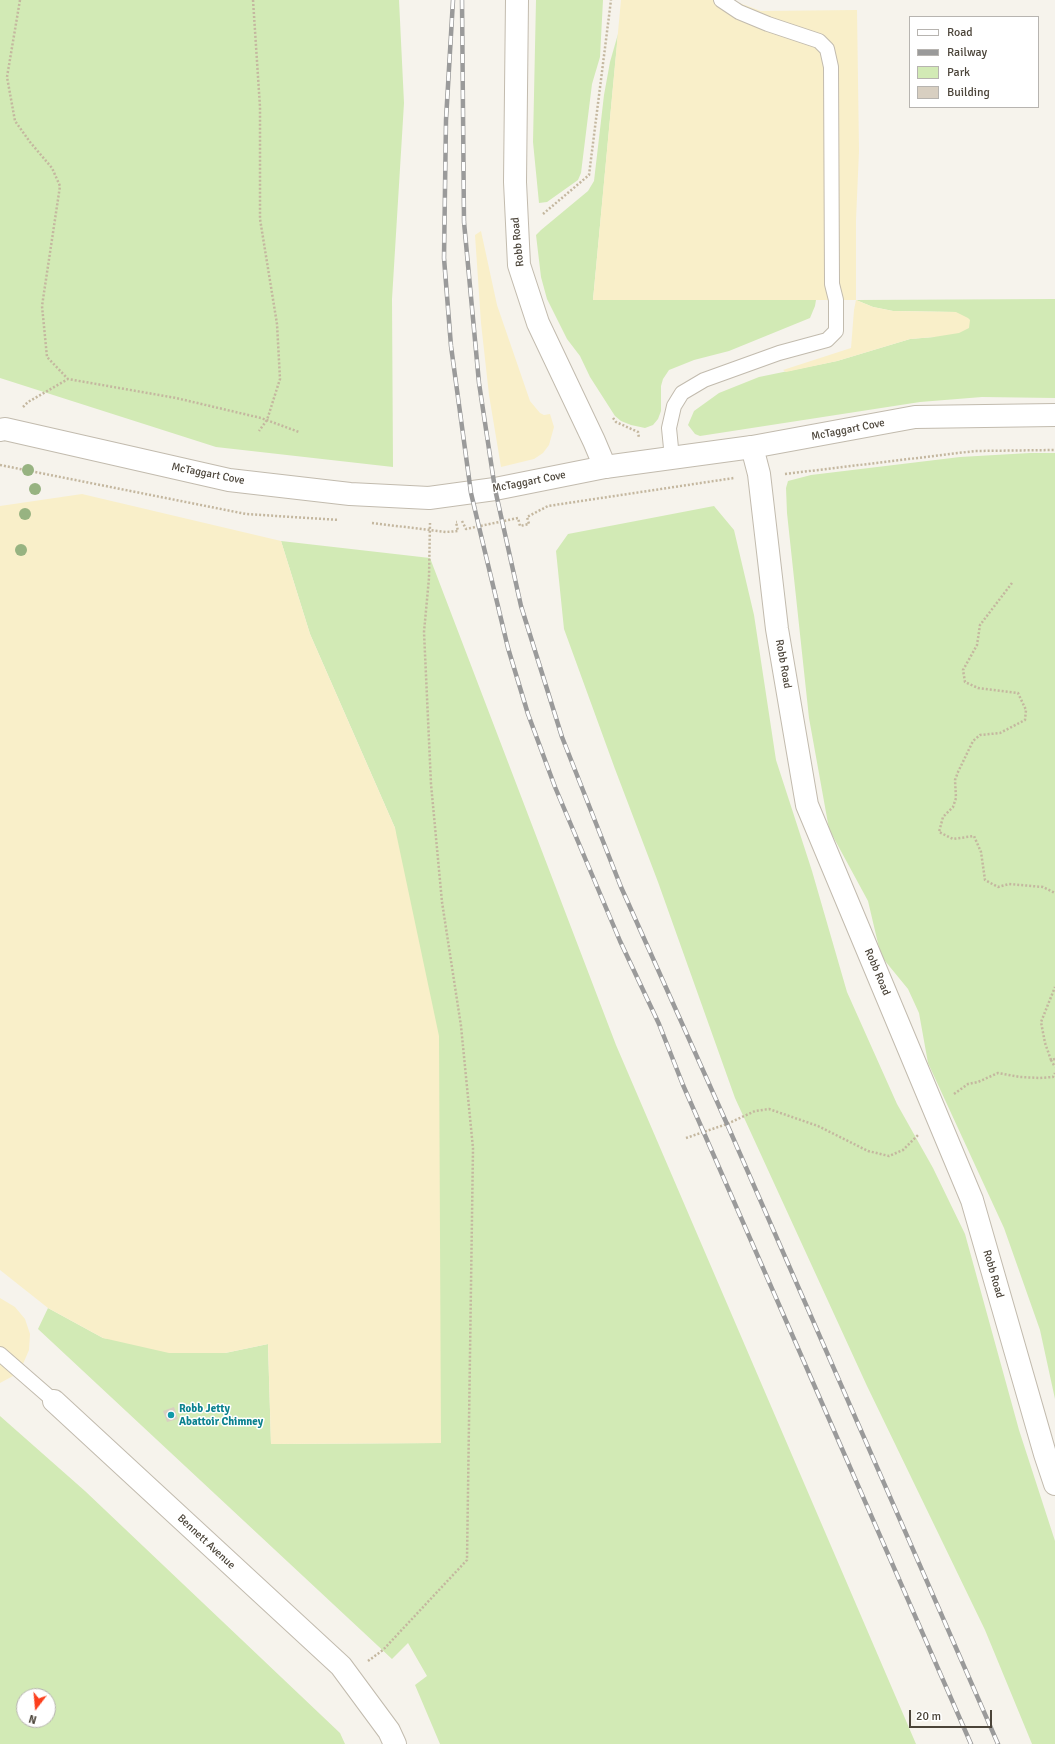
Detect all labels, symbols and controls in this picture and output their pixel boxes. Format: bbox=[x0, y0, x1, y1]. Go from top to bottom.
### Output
legend bbox=[909, 16, 1039, 108]
text: Road bbox=[947, 25, 973, 40]
text: Railway bbox=[947, 45, 987, 60]
text: Park bbox=[947, 65, 970, 80]
text: Building bbox=[947, 85, 990, 100]
street label: Robb Road bbox=[509, 217, 527, 267]
street label: McTaggart Cove bbox=[810, 416, 886, 444]
street label: McTaggart Cove bbox=[170, 460, 246, 488]
street label: McTaggart Cove bbox=[491, 468, 567, 496]
street label: Robb Road bbox=[772, 638, 794, 690]
street label: Robb Road bbox=[861, 947, 893, 997]
street label: Robb Road bbox=[980, 1248, 1006, 1300]
place label: Robb Jetty Abattoir Chimney bbox=[179, 1402, 263, 1428]
marker: Robb Jetty Abattoir Chimney bbox=[166, 1410, 176, 1420]
street label: Bennett Avenue bbox=[174, 1512, 238, 1572]
north arrow bbox=[16, 1688, 56, 1728]
scale bar bbox=[911, 1702, 994, 1728]
text: 20 m bbox=[916, 1709, 941, 1724]
text: N bbox=[27, 1712, 38, 1726]

